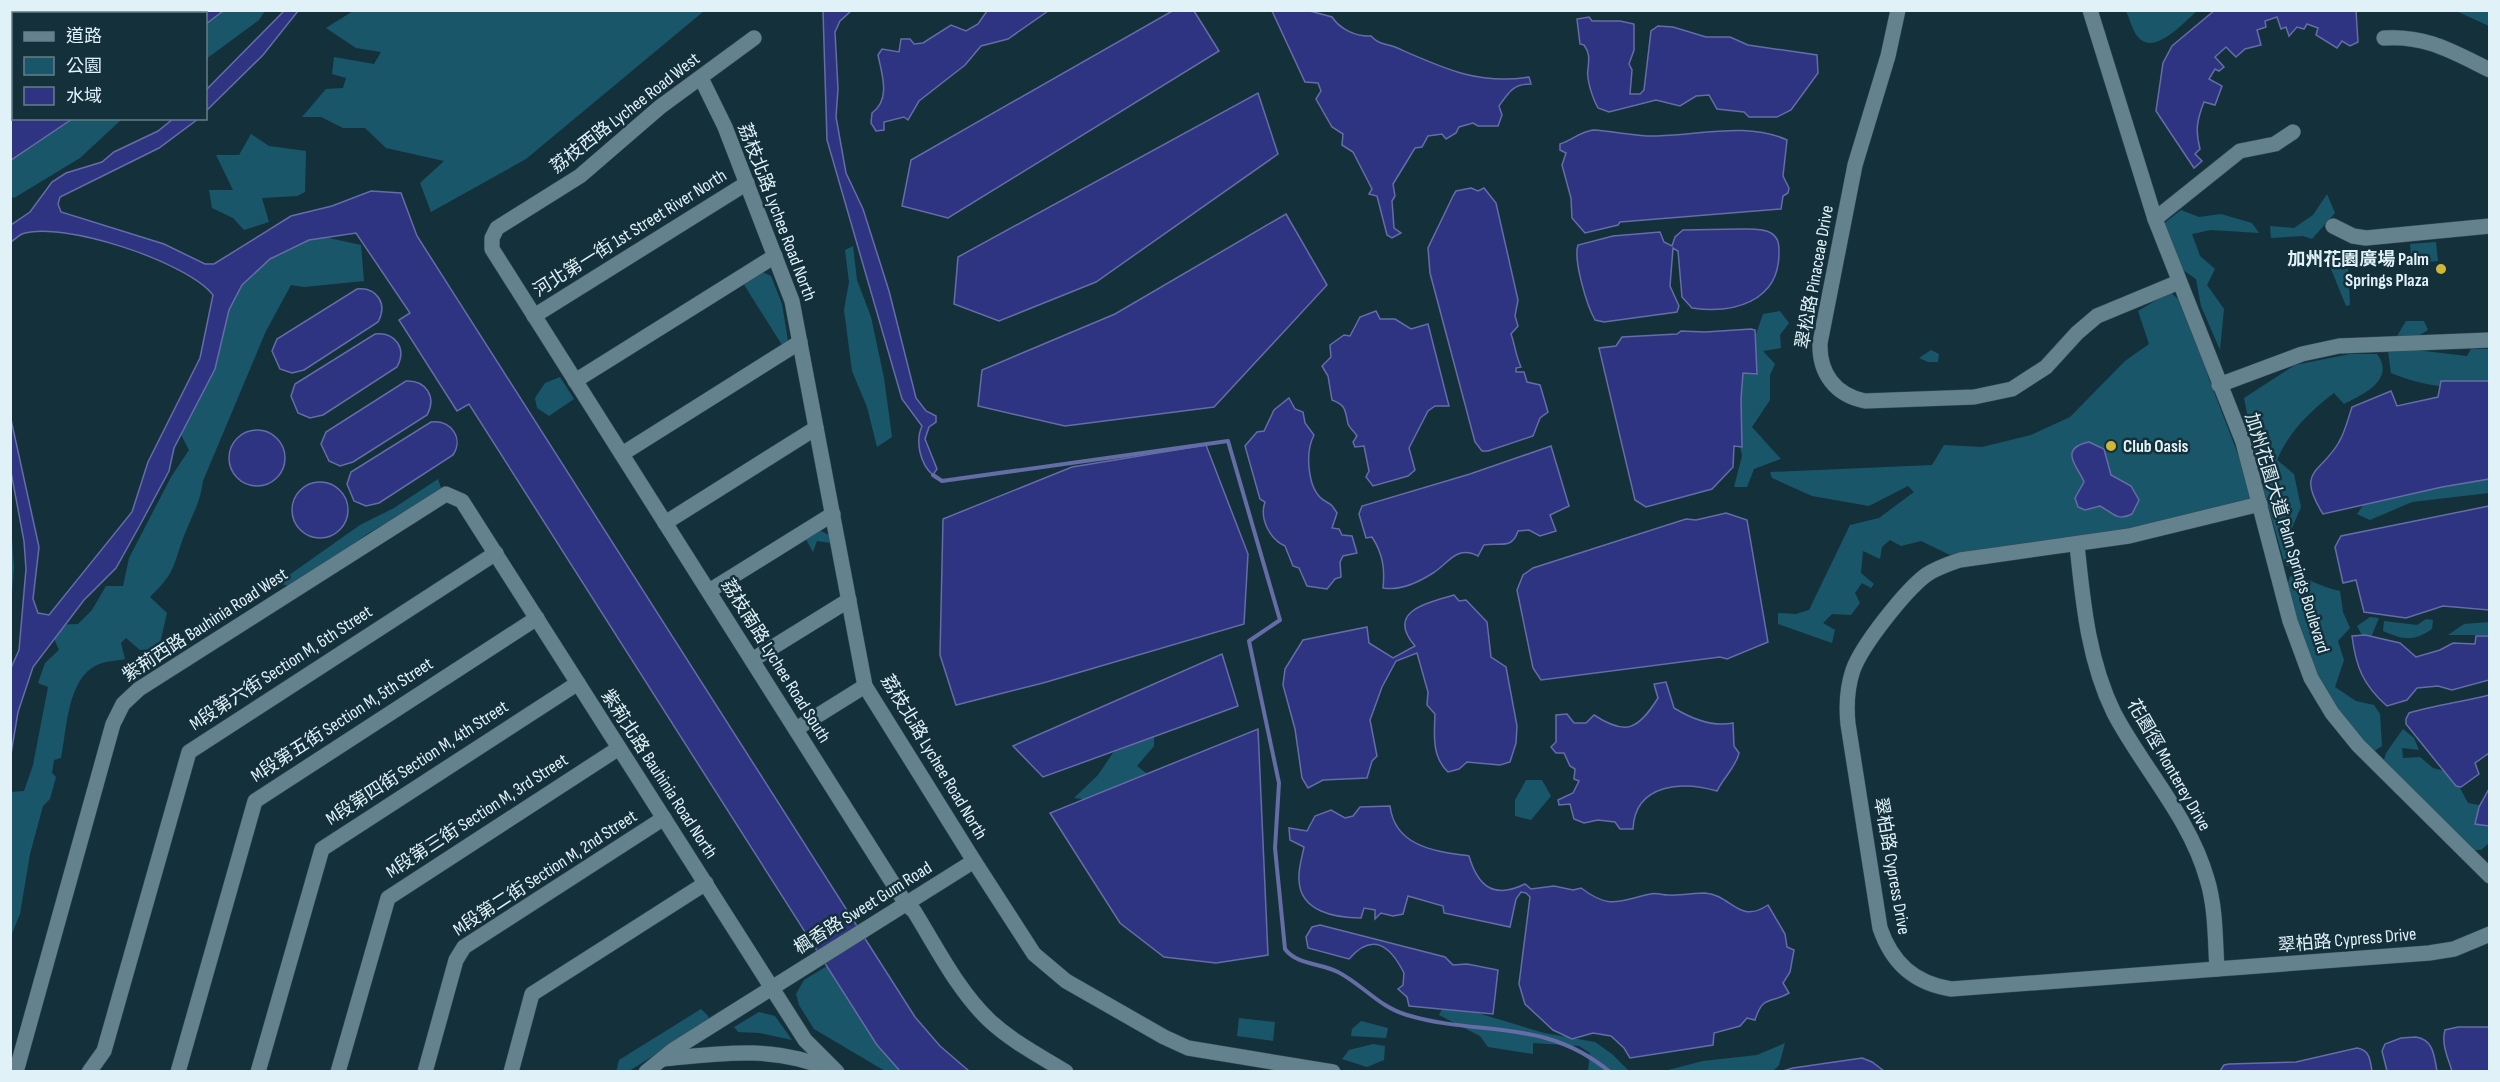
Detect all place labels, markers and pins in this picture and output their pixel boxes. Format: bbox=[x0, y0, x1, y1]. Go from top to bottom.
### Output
place label: 加州花園廣場 Palm Springs Plaza bbox=[2287, 249, 2429, 291]
marker: 加州花園廣場 Palm Springs Plaza bbox=[2434, 262, 2448, 276]
place label: Club Oasis bbox=[2123, 436, 2189, 457]
marker: Club Oasis bbox=[2104, 439, 2118, 453]

